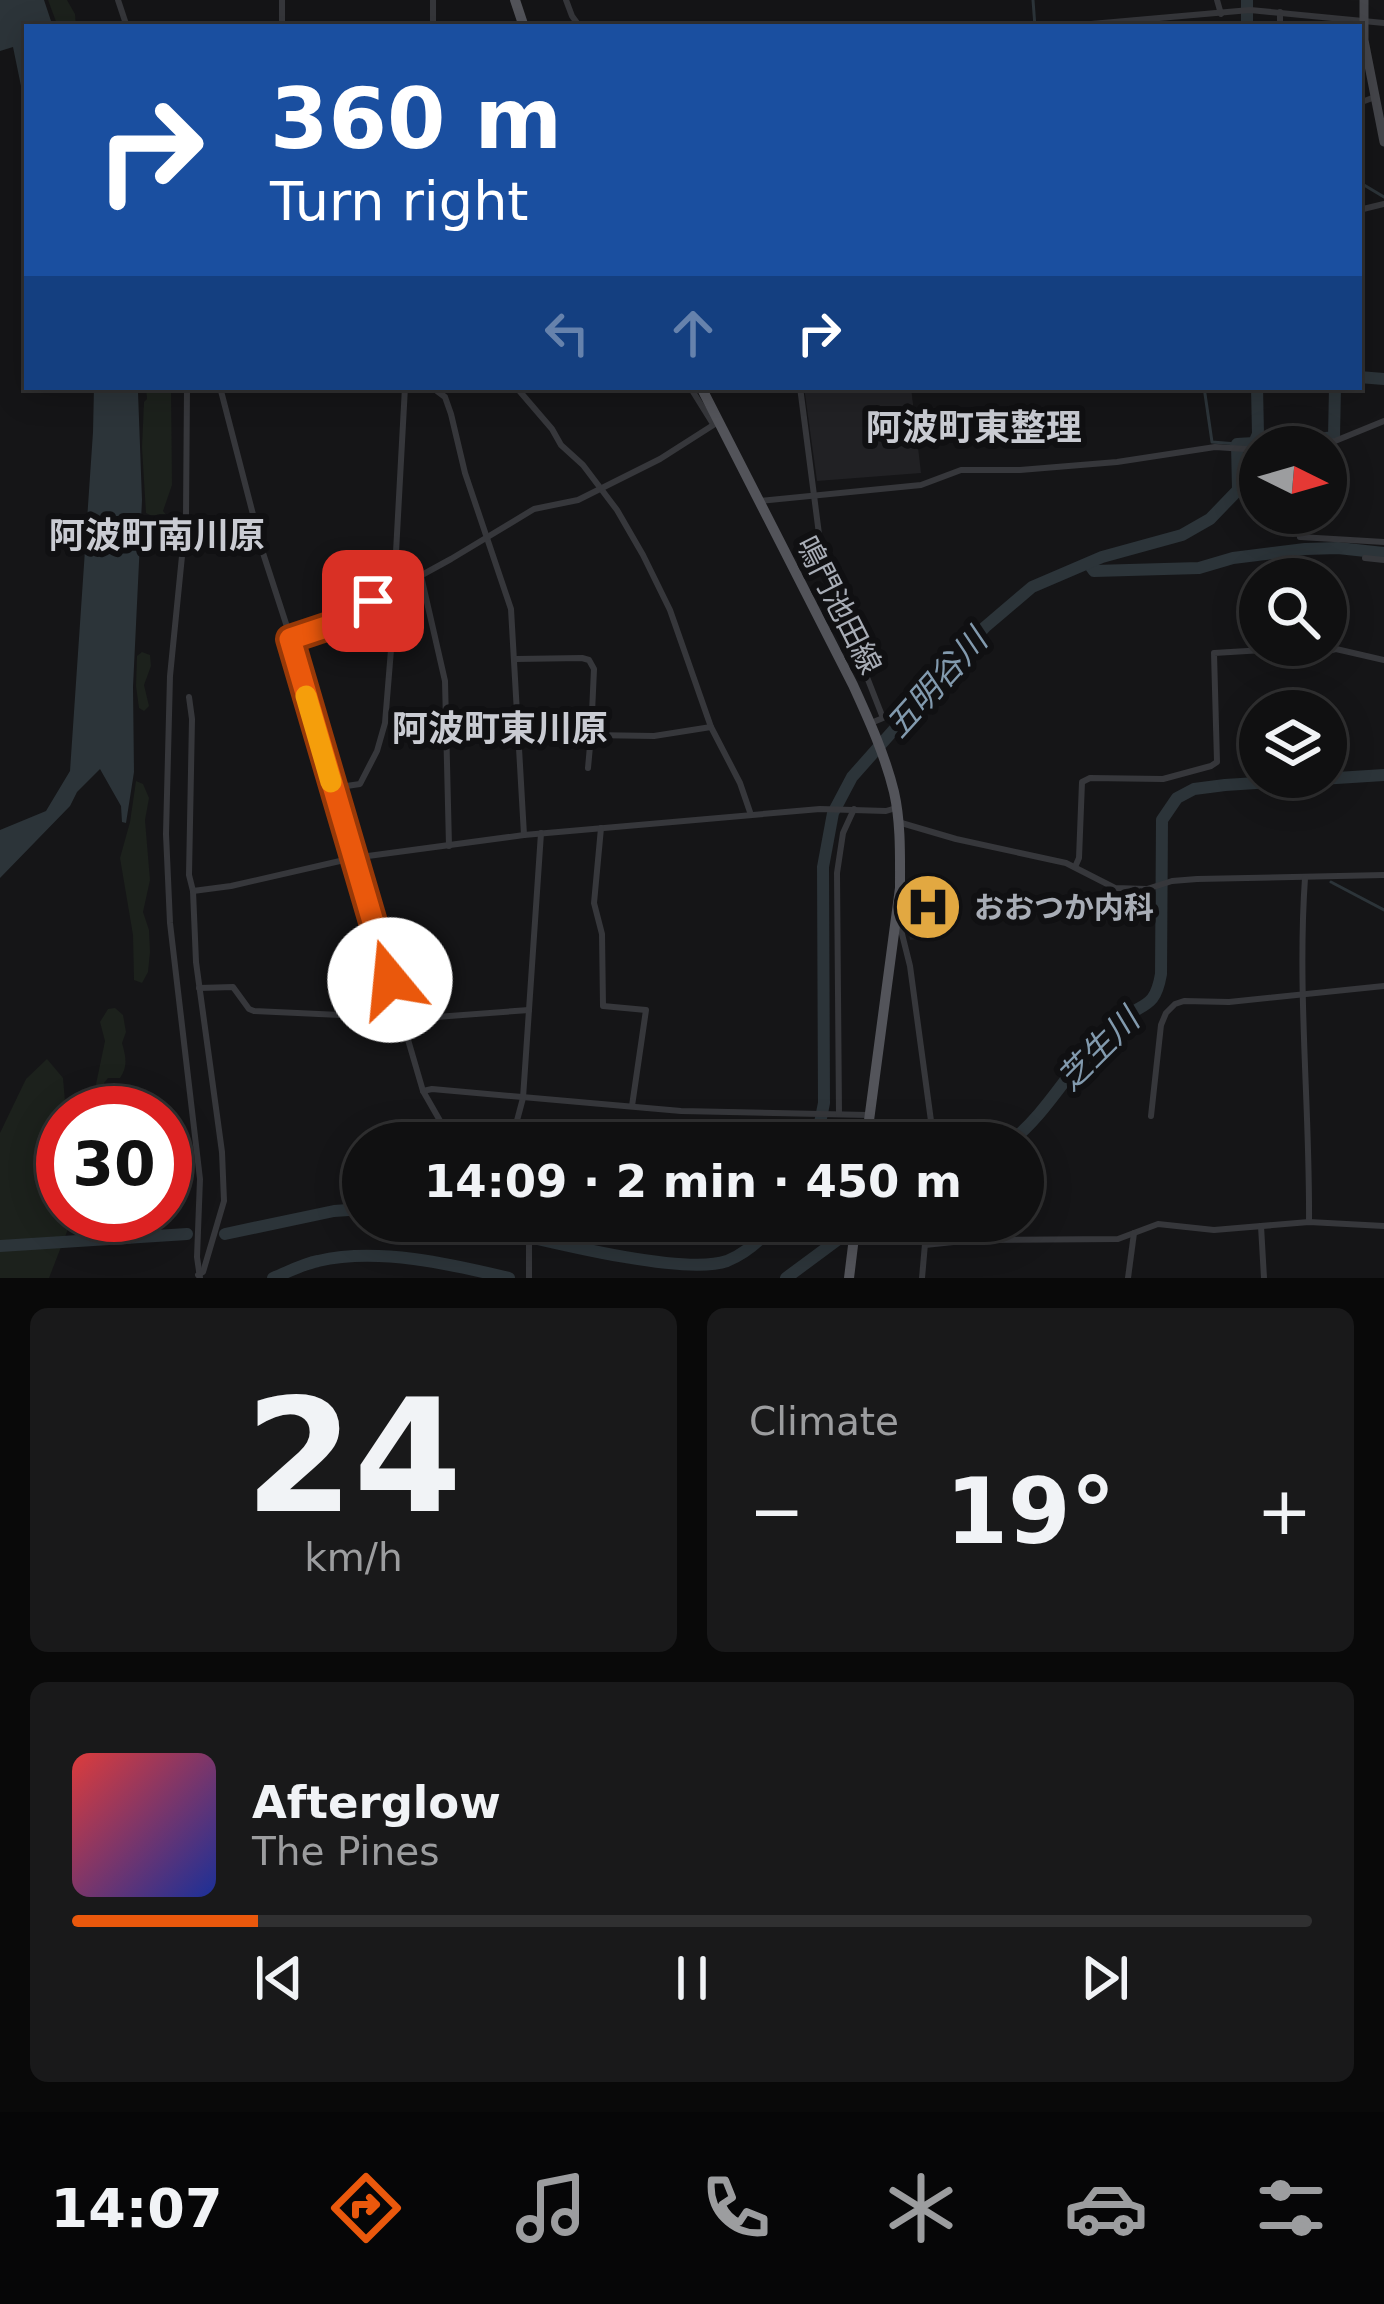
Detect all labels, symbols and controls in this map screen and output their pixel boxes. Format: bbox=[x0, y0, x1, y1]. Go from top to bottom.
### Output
text: 360 m bbox=[270, 70, 562, 168]
icon: right bbox=[72, 72, 228, 228]
text: Turn right bbox=[270, 170, 529, 233]
icon: left bbox=[534, 300, 600, 366]
icon: ahead bbox=[660, 300, 726, 366]
icon: right bbox=[786, 300, 852, 366]
district label: 阿波町東整理 bbox=[866, 407, 1082, 448]
north arrow bbox=[1239, 426, 1347, 534]
map controls bbox=[1239, 426, 1347, 798]
district label: 阿波町南川原 bbox=[49, 515, 265, 556]
street label: 鳴門池田線 bbox=[789, 530, 889, 680]
pin bbox=[322, 550, 424, 652]
button: search bbox=[1239, 558, 1347, 666]
icon: arrive bbox=[340, 568, 406, 634]
water label: 五明谷川 bbox=[877, 619, 997, 745]
button: layers bbox=[1239, 690, 1347, 798]
district label: 阿波町東川原 bbox=[392, 708, 608, 749]
hospital icon: おおつか内科 bbox=[893, 872, 963, 942]
place label: おおつか内科 bbox=[974, 890, 1154, 925]
position arrow bbox=[327, 917, 453, 1043]
water label: 芝生川 bbox=[1049, 998, 1149, 1098]
speed limit sign: 30 bbox=[36, 1086, 192, 1242]
text: 14:09 · 2 min · 450 m bbox=[424, 1155, 962, 1208]
text: 24 bbox=[245, 1366, 462, 1548]
text: Climate bbox=[749, 1399, 899, 1444]
text: 19° bbox=[945, 1459, 1116, 1564]
text: − bbox=[749, 1473, 804, 1550]
text: + bbox=[1257, 1473, 1312, 1550]
text: km/h bbox=[304, 1535, 403, 1580]
text: Afterglow bbox=[252, 1776, 501, 1829]
text: The Pines bbox=[252, 1829, 439, 1874]
icon: previous bbox=[246, 1945, 312, 2011]
icon: pause bbox=[659, 1945, 725, 2011]
icon: next bbox=[1072, 1945, 1138, 2011]
icon: directions bbox=[324, 2166, 408, 2250]
icon: music bbox=[509, 2166, 593, 2250]
icon: phone bbox=[694, 2166, 778, 2250]
icon: climate bbox=[879, 2166, 963, 2250]
icon: car bbox=[1064, 2166, 1148, 2250]
icon: filters bbox=[1249, 2166, 1333, 2250]
text: 14:07 bbox=[51, 2177, 222, 2240]

